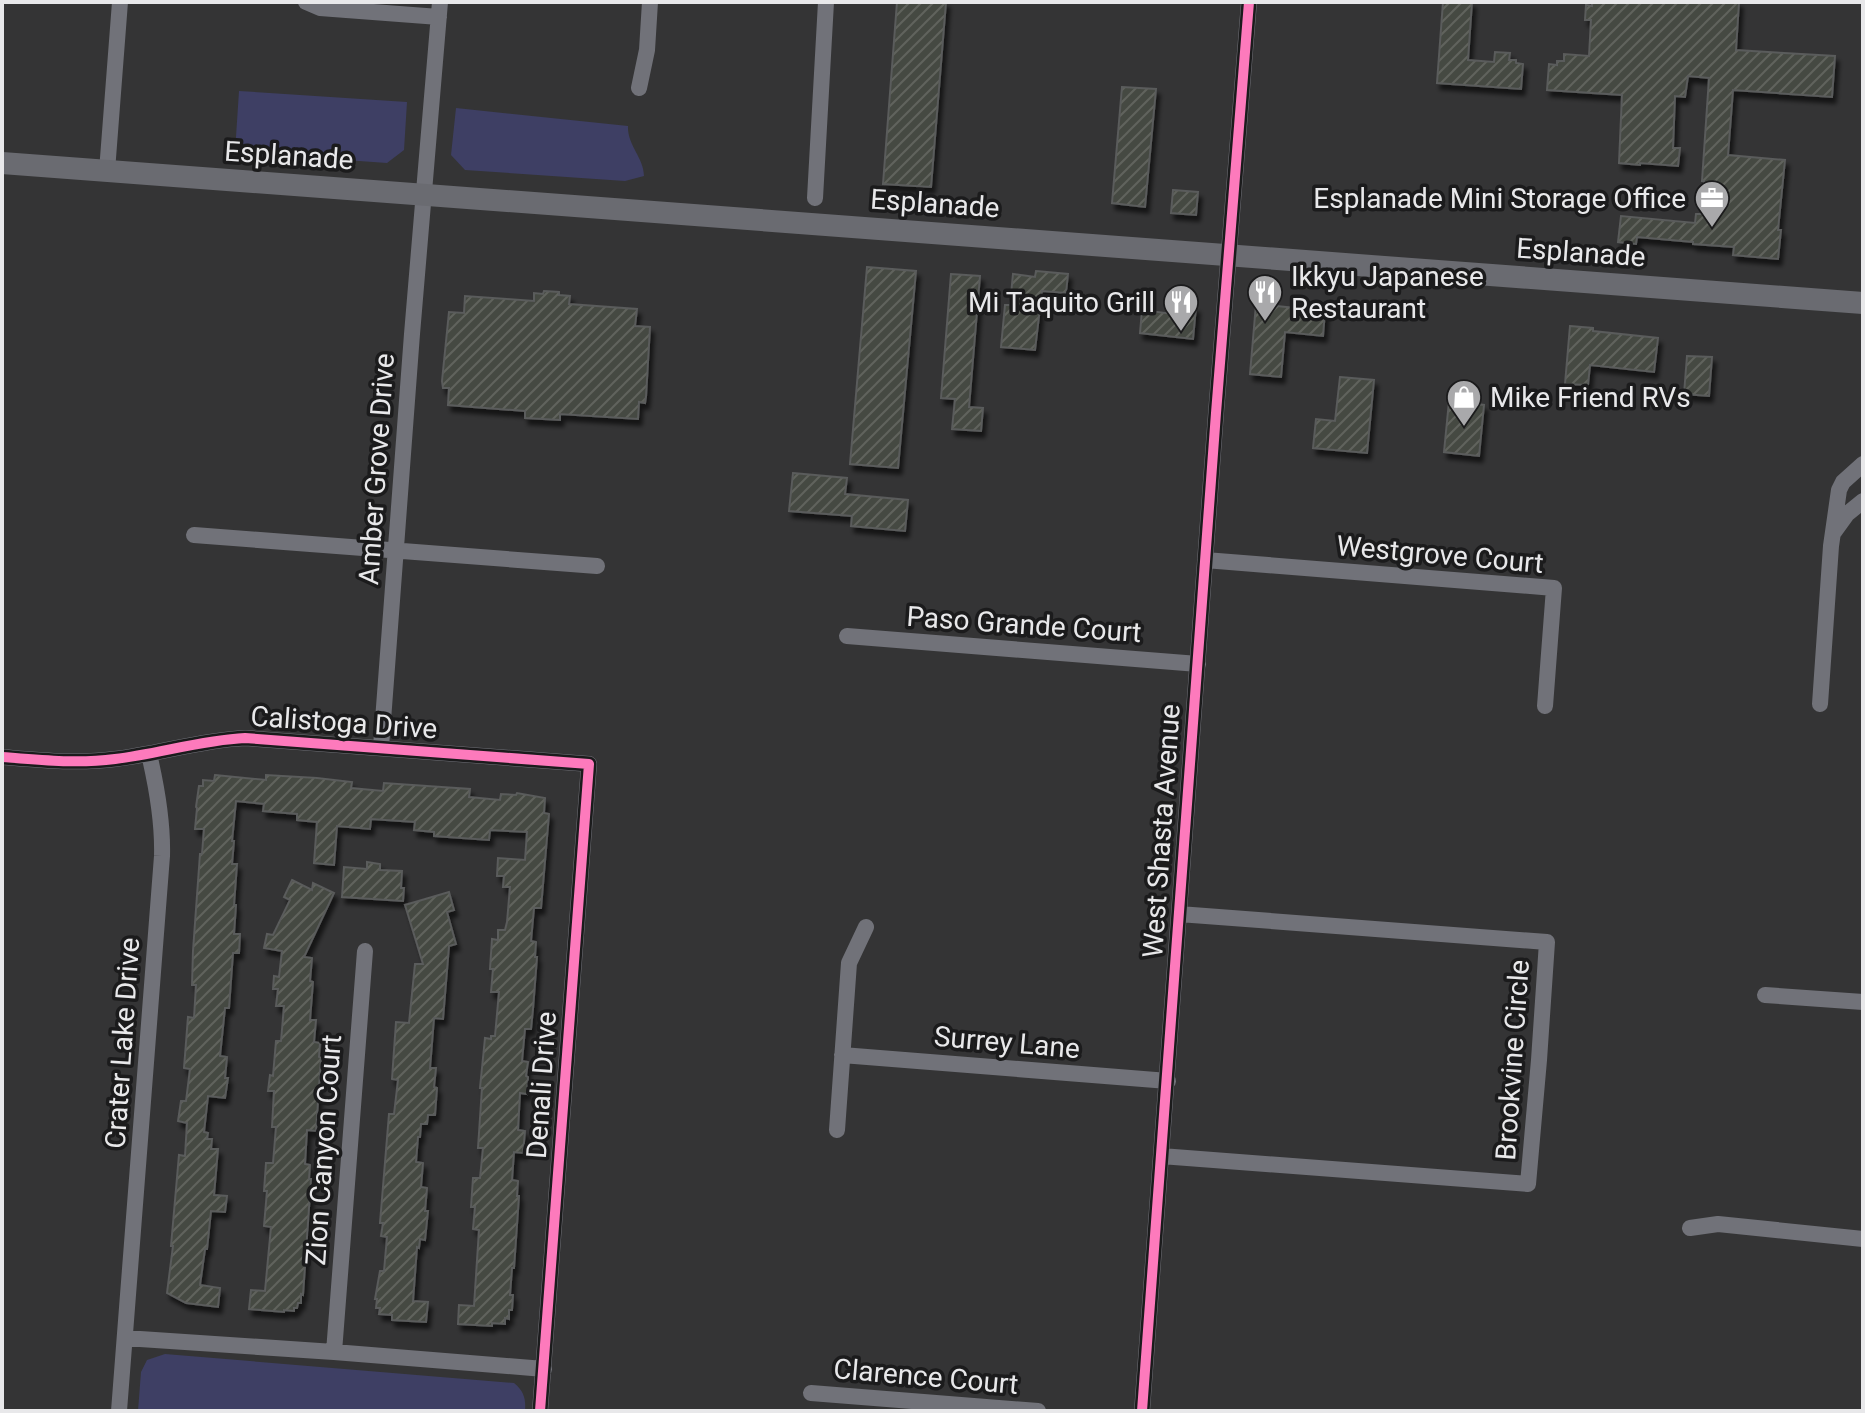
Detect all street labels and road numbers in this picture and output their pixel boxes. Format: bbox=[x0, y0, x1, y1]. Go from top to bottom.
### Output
street label: Esplanade bbox=[223, 135, 355, 176]
street label: Esplanade bbox=[869, 183, 1001, 224]
street label: Esplanade bbox=[1515, 232, 1647, 273]
street label: Amber Grove Drive bbox=[352, 352, 401, 586]
street label: Westgrove Court bbox=[1335, 529, 1545, 580]
street label: Paso Grande Court bbox=[905, 600, 1143, 649]
street label: Calistoga Drive bbox=[249, 700, 438, 745]
street label: West Shasta Avenue bbox=[1136, 703, 1187, 959]
street label: Crater Lake Drive bbox=[99, 936, 146, 1150]
street label: Brookvine Circle bbox=[1489, 959, 1536, 1161]
street label: Denali Drive bbox=[520, 1010, 563, 1160]
street label: Surrey Lane bbox=[933, 1020, 1081, 1065]
street label: Zion Canyon Court bbox=[299, 1034, 348, 1267]
street label: Clarence Court bbox=[832, 1352, 1020, 1401]

